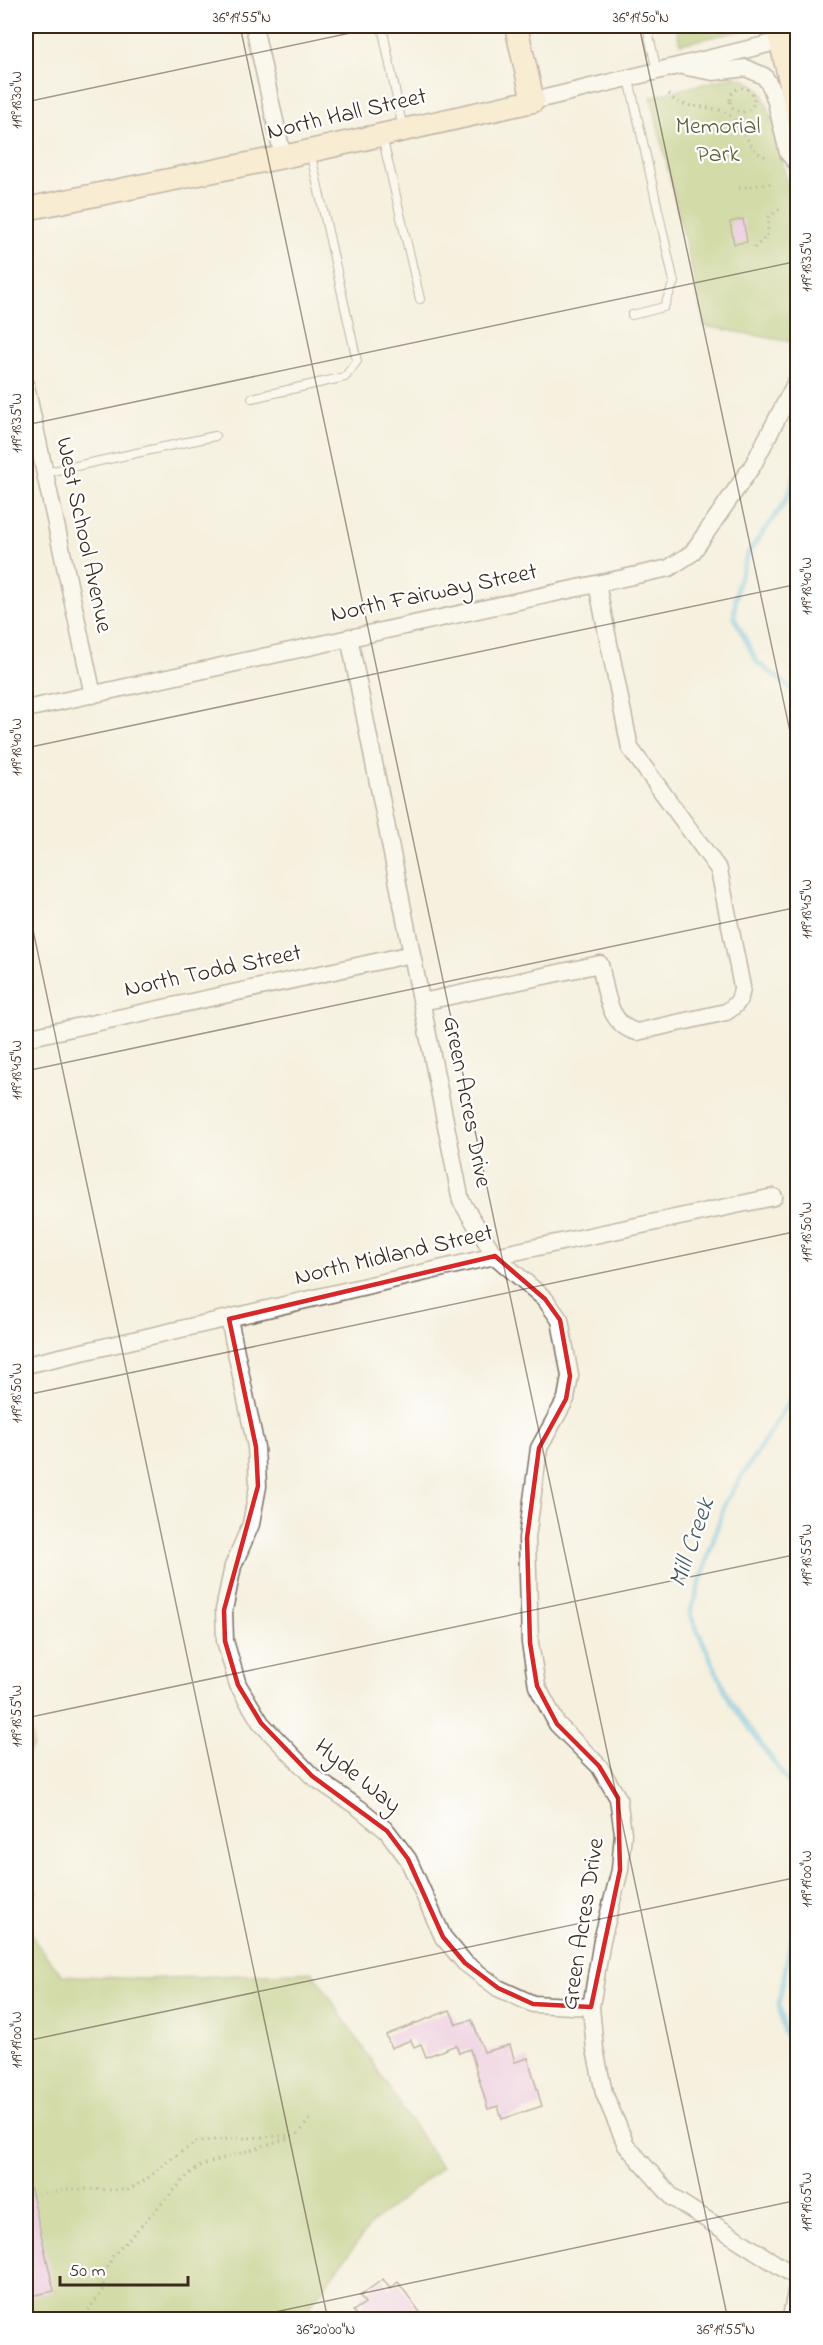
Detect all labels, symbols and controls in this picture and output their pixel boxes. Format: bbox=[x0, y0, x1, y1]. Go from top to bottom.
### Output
text: 36°19'55"N bbox=[213, 7, 271, 29]
text: 36°19'50"N bbox=[613, 7, 669, 29]
text: 119°18'30"W bbox=[6, 71, 28, 129]
street label: North Hall Street bbox=[264, 80, 430, 150]
park label: Memorial Park bbox=[675, 110, 761, 173]
text: 119°18'35"W bbox=[796, 232, 818, 292]
text: 119°18'35"W bbox=[6, 393, 28, 453]
street label: West School Avenue bbox=[45, 434, 121, 636]
street label: North Fairway Street bbox=[327, 555, 541, 634]
text: 119°18'40"W bbox=[796, 557, 818, 615]
text: 119°18'40"W bbox=[6, 718, 28, 776]
text: 119°18'45"W bbox=[796, 879, 818, 939]
street label: North Todd Street bbox=[121, 936, 305, 1008]
street label: Green Acres Drive bbox=[432, 1013, 500, 1191]
text: 119°18'45"W bbox=[6, 1040, 28, 1100]
text: 119°18'50"W bbox=[796, 1202, 818, 1262]
street label: North Midland Street bbox=[291, 1216, 497, 1296]
text: 119°18'50"W bbox=[6, 1363, 28, 1423]
water label: Mill Creek bbox=[660, 1491, 727, 1593]
text: 119°18'55"W bbox=[796, 1524, 818, 1586]
text: 119°18'55"W bbox=[6, 1685, 28, 1747]
street label: Hyde Way bbox=[305, 1731, 408, 1824]
street label: Green Acres Drive bbox=[553, 1835, 615, 2013]
text: 119°19'00"W bbox=[796, 1850, 818, 1908]
text: 119°19'00"W bbox=[6, 2011, 28, 2069]
text: 119°19'05"W bbox=[796, 2172, 818, 2232]
scale bar bbox=[60, 2249, 188, 2287]
text: 50 m bbox=[69, 2259, 106, 2285]
text: 36°20'00"N bbox=[297, 2319, 355, 2341]
text: 36°19'55"N bbox=[697, 2319, 755, 2341]

